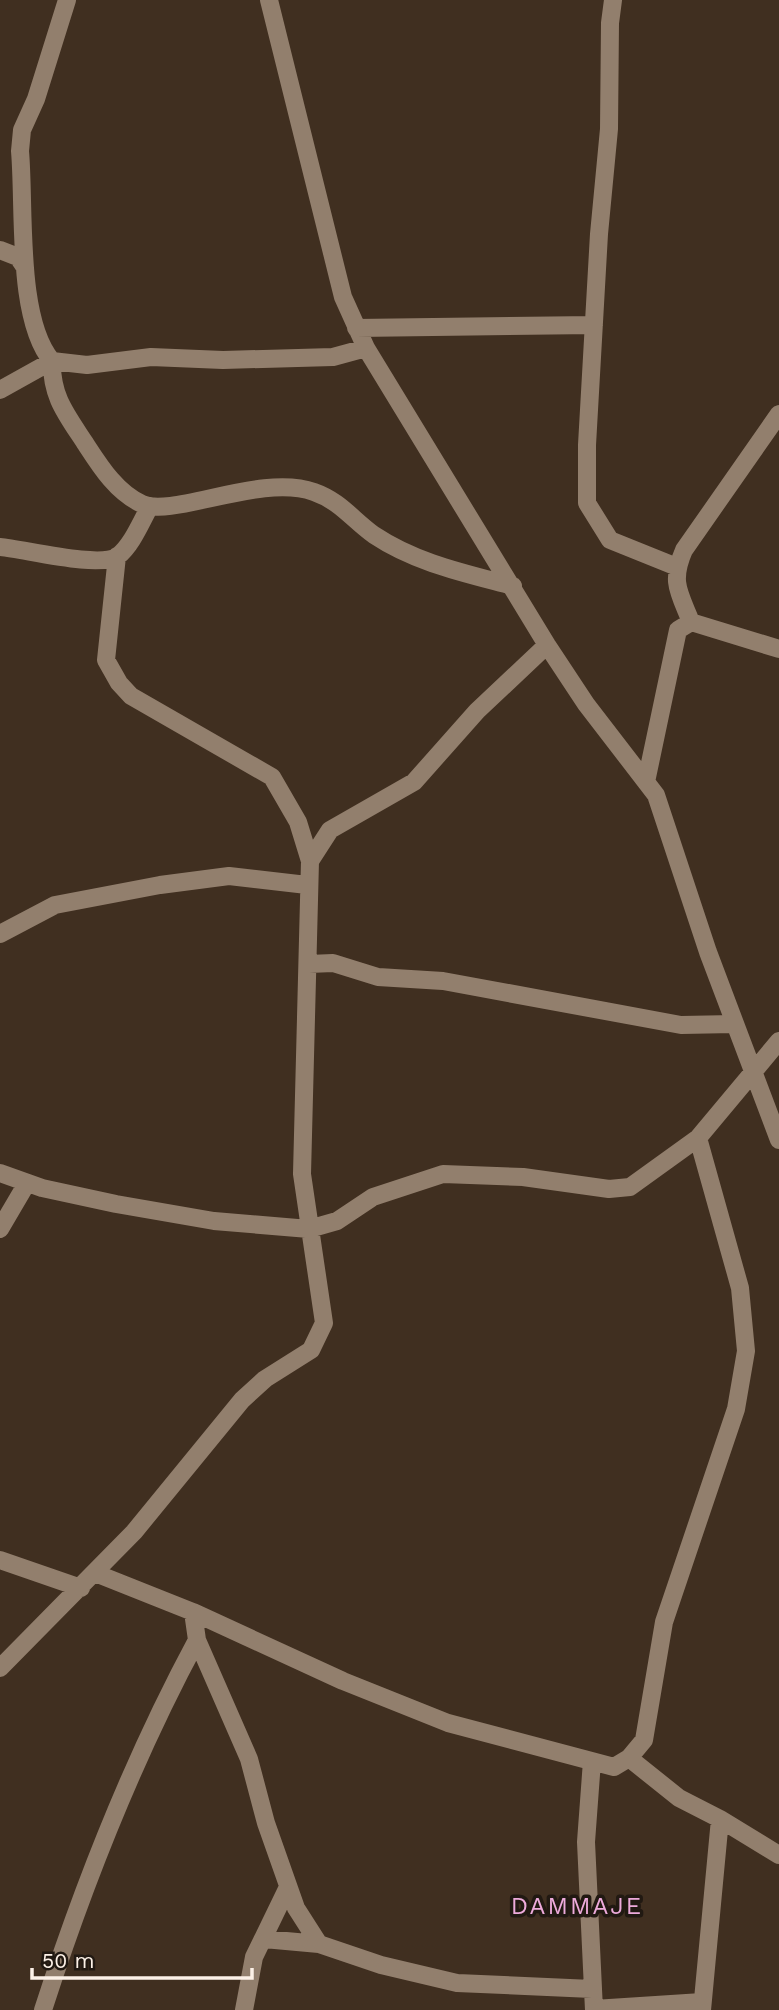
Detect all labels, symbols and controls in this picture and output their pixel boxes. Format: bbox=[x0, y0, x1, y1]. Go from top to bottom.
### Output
district label: DAMMAJE bbox=[511, 1892, 643, 1920]
scale bar bbox=[32, 1937, 252, 1981]
text: 50 m bbox=[42, 1948, 94, 1973]

